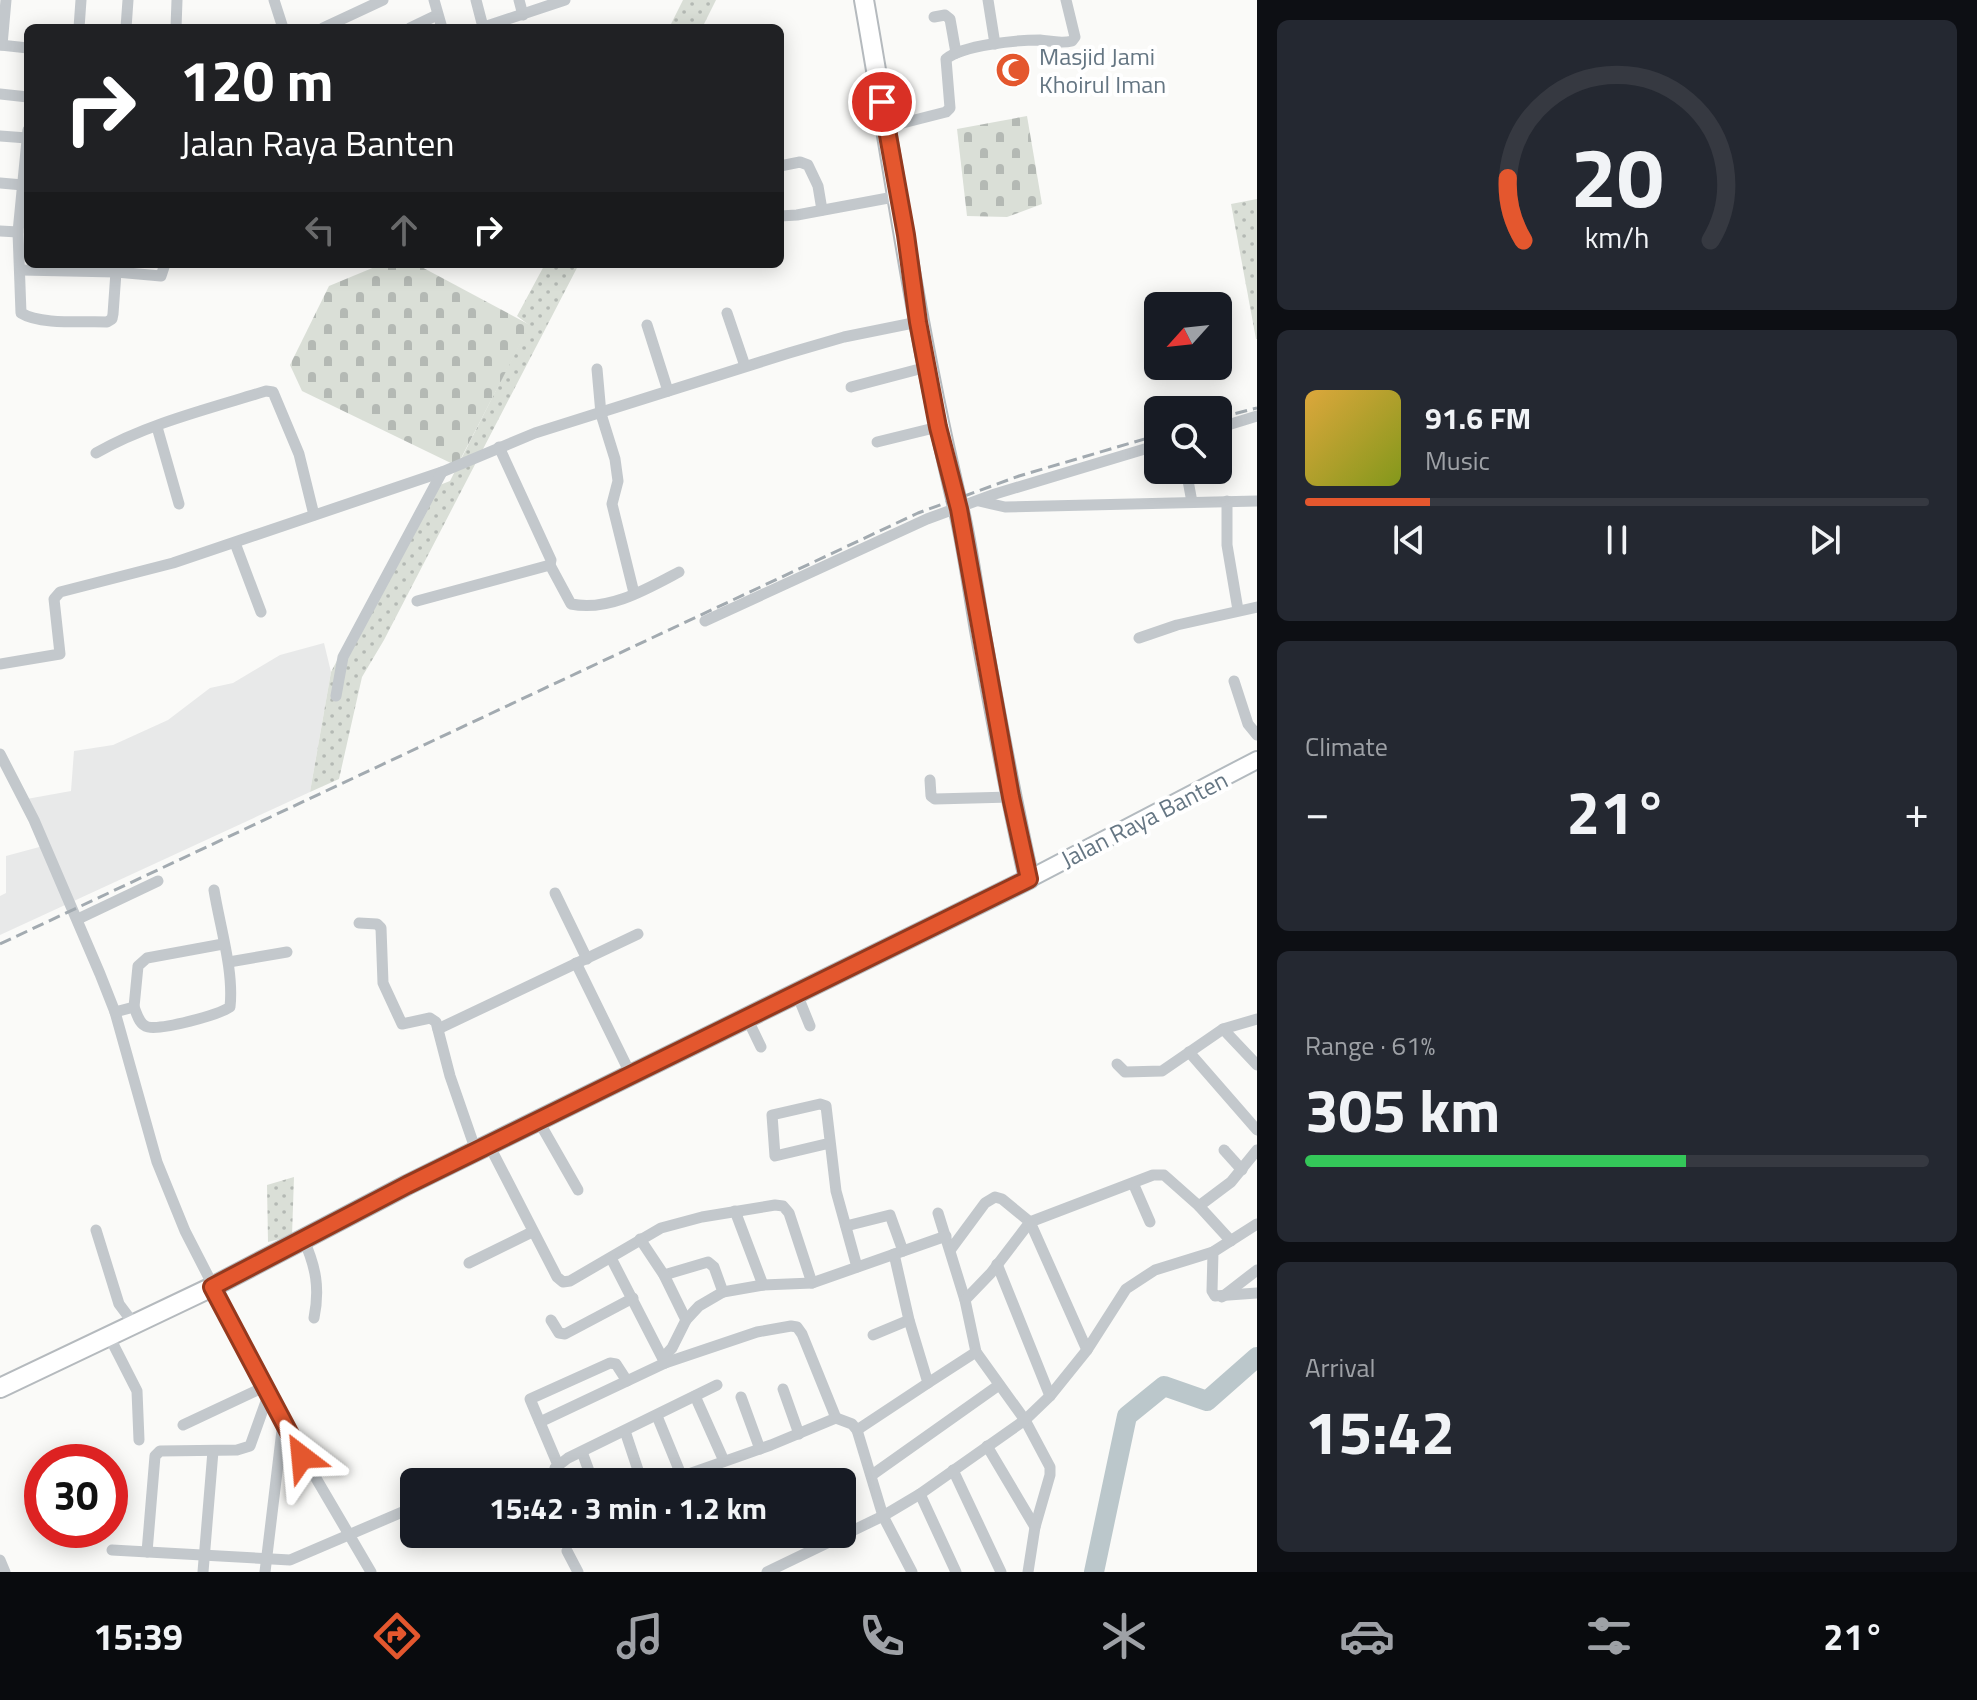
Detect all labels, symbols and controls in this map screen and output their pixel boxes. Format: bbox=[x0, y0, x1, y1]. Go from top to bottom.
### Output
text: 120 m bbox=[180, 38, 333, 123]
place label: Masjid Jami Khoirul Iman bbox=[1039, 38, 1166, 102]
mosque icon: Masjid Jami Khoirul Iman bbox=[994, 51, 1032, 89]
icon: right bbox=[48, 56, 152, 160]
pin bbox=[848, 68, 916, 136]
icon: arrive bbox=[860, 80, 904, 124]
text: 20 bbox=[1570, 113, 1664, 239]
text: Jalan Raya Banten bbox=[180, 115, 455, 170]
icon: left bbox=[298, 208, 342, 252]
icon: ahead bbox=[382, 208, 426, 252]
icon: right bbox=[466, 208, 510, 252]
text: km/h bbox=[1585, 216, 1649, 259]
north arrow bbox=[1144, 292, 1232, 380]
map controls bbox=[1144, 292, 1232, 484]
text: 91.6 FM bbox=[1425, 395, 1531, 441]
button: search bbox=[1144, 396, 1232, 484]
text: Music bbox=[1425, 441, 1490, 480]
icon: previous bbox=[1387, 518, 1431, 562]
icon: pause bbox=[1595, 518, 1639, 562]
icon: next bbox=[1803, 518, 1847, 562]
text: Climate bbox=[1305, 727, 1388, 766]
street label: Jalan Raya Banten bbox=[1054, 761, 1234, 877]
text: 21° bbox=[1567, 766, 1667, 857]
text: − bbox=[1305, 778, 1330, 845]
text: + bbox=[1904, 778, 1929, 845]
text: Range · 61% bbox=[1305, 1026, 1435, 1065]
text: 305 km bbox=[1305, 1064, 1500, 1155]
text: Arrival bbox=[1305, 1348, 1376, 1387]
text: 15:42 bbox=[1305, 1386, 1455, 1477]
position arrow bbox=[260, 1415, 344, 1499]
speed limit sign: 30 bbox=[24, 1444, 128, 1548]
text: 15:42 · 3 min · 1.2 km bbox=[489, 1485, 767, 1531]
icon: directions bbox=[369, 1608, 425, 1664]
icon: music bbox=[612, 1608, 668, 1664]
icon: phone bbox=[854, 1608, 910, 1664]
icon: climate bbox=[1096, 1608, 1152, 1664]
icon: car bbox=[1339, 1608, 1395, 1664]
icon: filters bbox=[1581, 1608, 1637, 1664]
text: 15:39 bbox=[93, 1609, 183, 1664]
text: 21° bbox=[1823, 1609, 1884, 1664]

